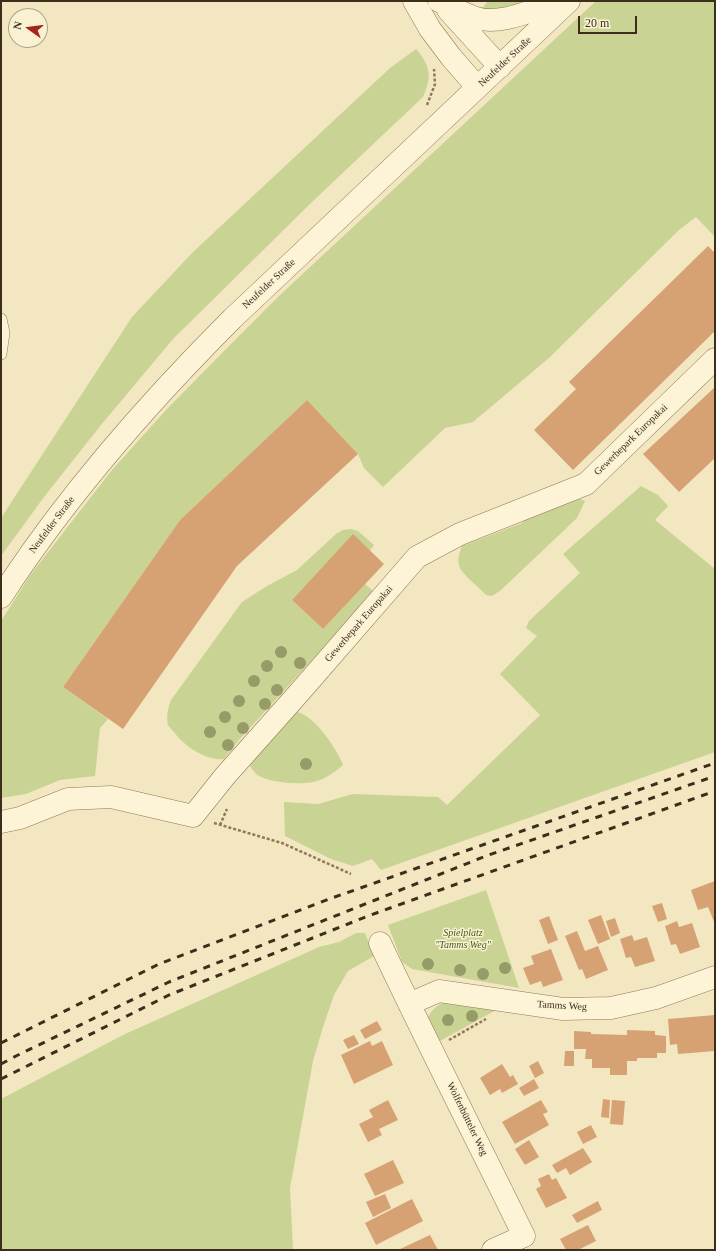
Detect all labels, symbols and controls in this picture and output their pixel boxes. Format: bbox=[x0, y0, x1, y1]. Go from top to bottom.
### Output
north arrow bbox=[8, 8, 48, 48]
scale bar bbox=[580, 8, 639, 34]
text: 20 m bbox=[585, 16, 609, 30]
text: N bbox=[11, 20, 24, 31]
street label: Neufelder Straße bbox=[476, 34, 534, 90]
street label: Neufelder Straße bbox=[240, 256, 298, 312]
street label: Gewerbepark Europakai bbox=[592, 402, 670, 478]
street label: Neufelder Straße bbox=[27, 494, 77, 556]
street label: Gewerbepark Europakai bbox=[323, 583, 395, 665]
park label: Spielplatz "Tamms Weg" bbox=[435, 927, 491, 950]
street label: Tamms Weg bbox=[537, 999, 587, 1013]
street label: Wolfenbütteler Weg bbox=[444, 1080, 490, 1158]

